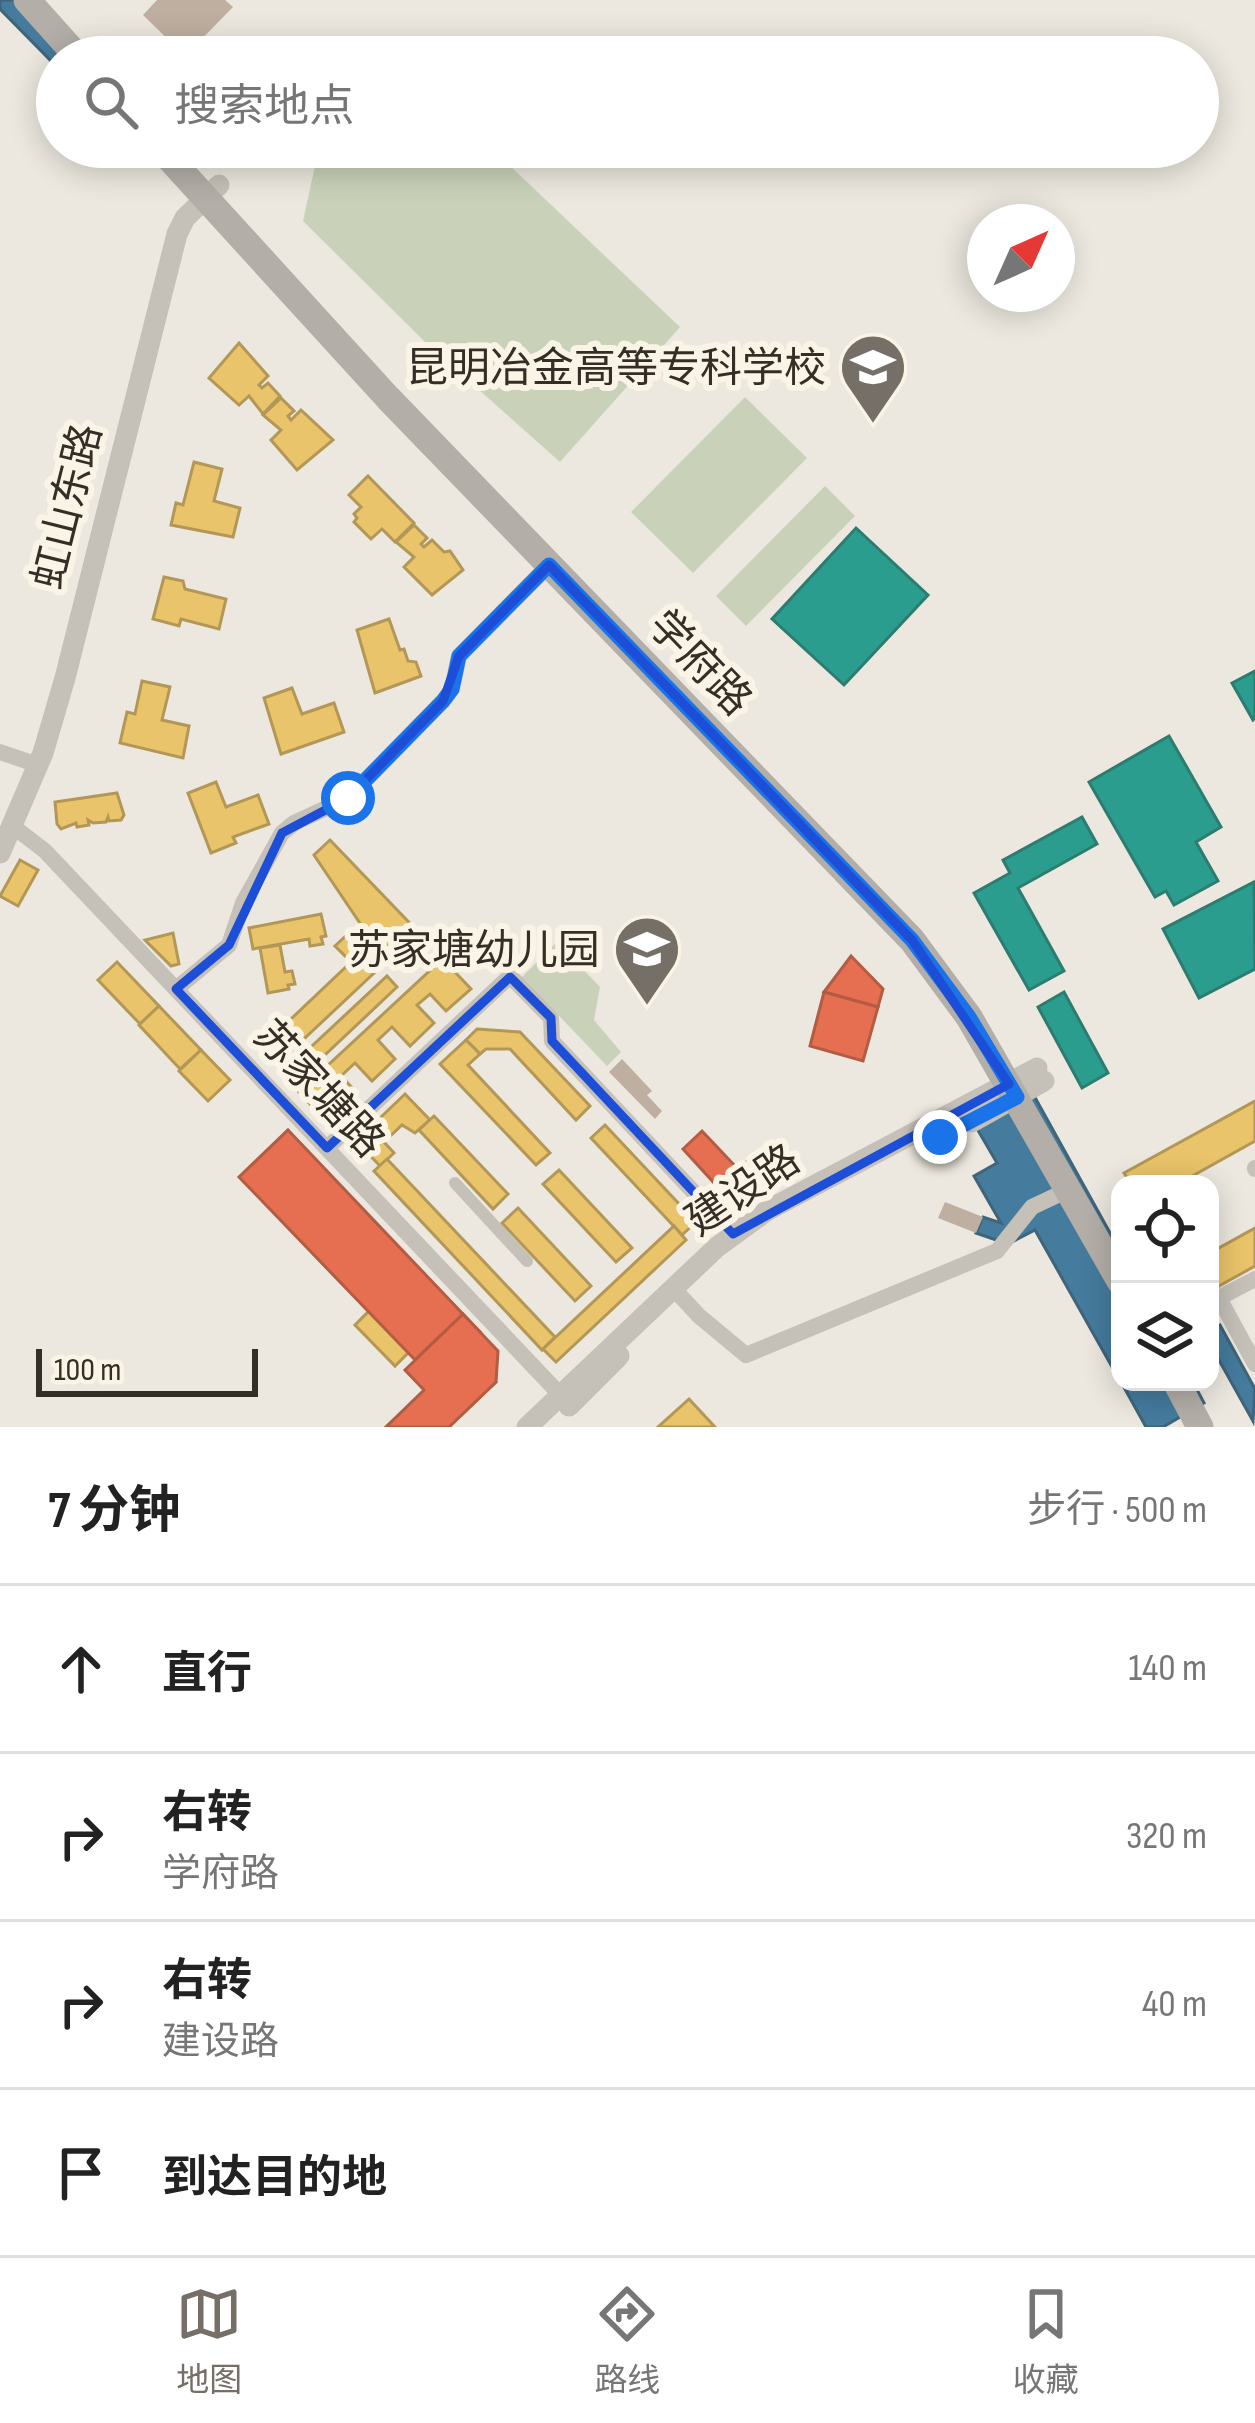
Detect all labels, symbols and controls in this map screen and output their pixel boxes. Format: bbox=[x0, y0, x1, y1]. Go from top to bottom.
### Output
search box bbox=[36, 36, 1219, 168]
icon: search bbox=[78, 69, 144, 135]
text: 搜索地点 bbox=[174, 80, 354, 135]
north arrow bbox=[967, 204, 1075, 312]
school or university icon: 昆明冶金高等专科学校 bbox=[838, 332, 908, 426]
place label: 昆明冶金高等专科学校 bbox=[406, 344, 826, 395]
street label: 虹山东路 bbox=[23, 419, 113, 594]
street label: 学府路 bbox=[637, 601, 761, 727]
route start bbox=[321, 771, 375, 825]
school or university icon: 苏家塘幼儿园 bbox=[612, 914, 682, 1008]
place label: 苏家塘幼儿园 bbox=[348, 926, 600, 977]
street label: 苏家塘路 bbox=[242, 1011, 394, 1169]
route end bbox=[913, 1110, 967, 1164]
street label: 建设路 bbox=[677, 1135, 810, 1247]
map controls bbox=[1111, 1175, 1219, 1391]
button: locate bbox=[1111, 1175, 1219, 1283]
button: layers bbox=[1111, 1283, 1219, 1391]
scale bar bbox=[36, 1343, 258, 1396]
text: 100 m bbox=[54, 1350, 121, 1390]
text: 7 分钟 bbox=[48, 1481, 180, 1542]
text: 步行 · 500 m bbox=[1027, 1487, 1207, 1534]
icon: ahead bbox=[48, 1636, 114, 1702]
text: 140 m bbox=[1128, 1645, 1207, 1692]
text: 直行 bbox=[162, 1647, 252, 1702]
text: 右转 bbox=[162, 1786, 252, 1841]
icon: right bbox=[48, 1804, 114, 1870]
text: 320 m bbox=[1126, 1813, 1207, 1860]
text: 学府路 bbox=[162, 1851, 279, 1898]
text: 右转 bbox=[162, 1954, 252, 2009]
icon: right bbox=[48, 1972, 114, 2038]
text: 40 m bbox=[1142, 1981, 1207, 2028]
text: 建设路 bbox=[162, 2019, 279, 2066]
icon: arrive bbox=[48, 2140, 114, 2206]
text: 到达目的地 bbox=[162, 2151, 387, 2206]
tab: 地图 bbox=[176, 2281, 242, 2401]
tab: 路线 bbox=[594, 2281, 660, 2401]
tab: 收藏 bbox=[1013, 2281, 1079, 2401]

